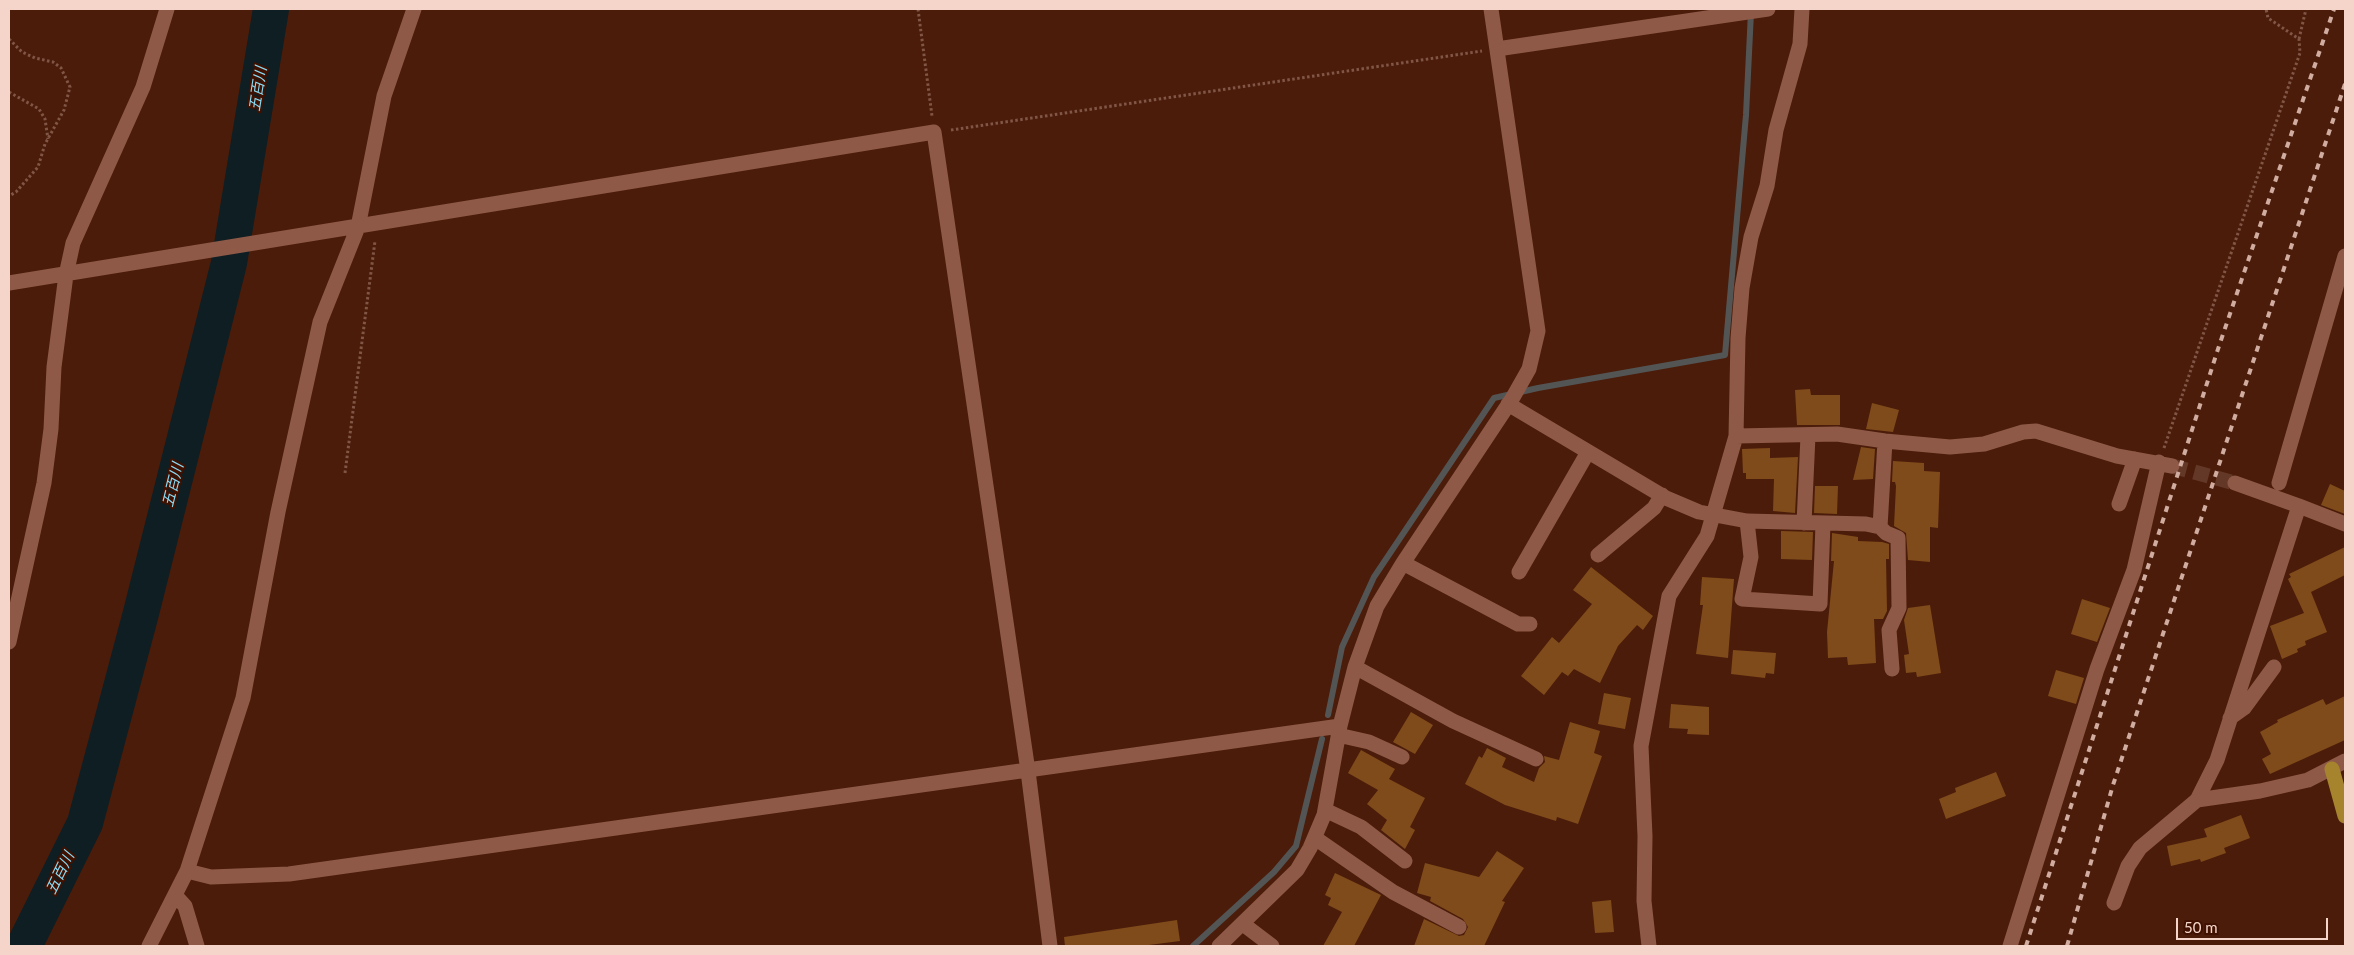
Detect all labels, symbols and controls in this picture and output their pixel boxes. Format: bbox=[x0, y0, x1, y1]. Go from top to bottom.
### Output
water label: 五百川 bbox=[246, 65, 270, 113]
water label: 五百川 bbox=[159, 461, 187, 509]
water label: 五百川 bbox=[42, 849, 78, 897]
scale bar bbox=[2179, 908, 2332, 940]
text: 50 m bbox=[2184, 918, 2218, 936]

